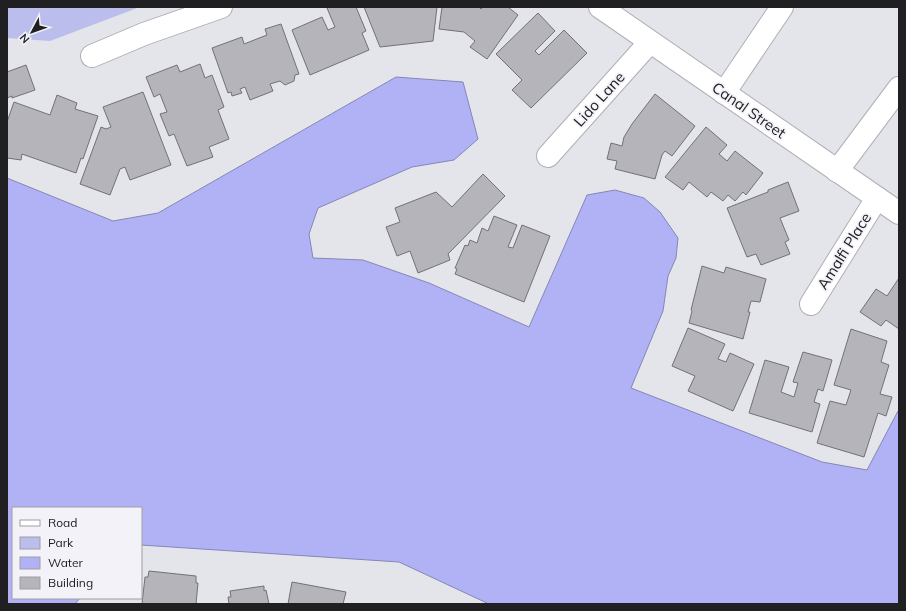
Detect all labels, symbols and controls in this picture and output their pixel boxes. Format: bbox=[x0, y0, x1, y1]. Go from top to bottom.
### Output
north arrow bbox=[12, 12, 52, 52]
text: N bbox=[16, 31, 32, 46]
street label: Lido Lane bbox=[569, 68, 629, 130]
street label: Canal Street bbox=[708, 78, 790, 142]
street label: Amalfi Place bbox=[813, 209, 875, 293]
legend bbox=[12, 507, 142, 599]
text: Road bbox=[48, 515, 77, 530]
text: Park bbox=[48, 535, 74, 550]
text: Water bbox=[48, 555, 84, 570]
text: Building bbox=[48, 575, 93, 590]

